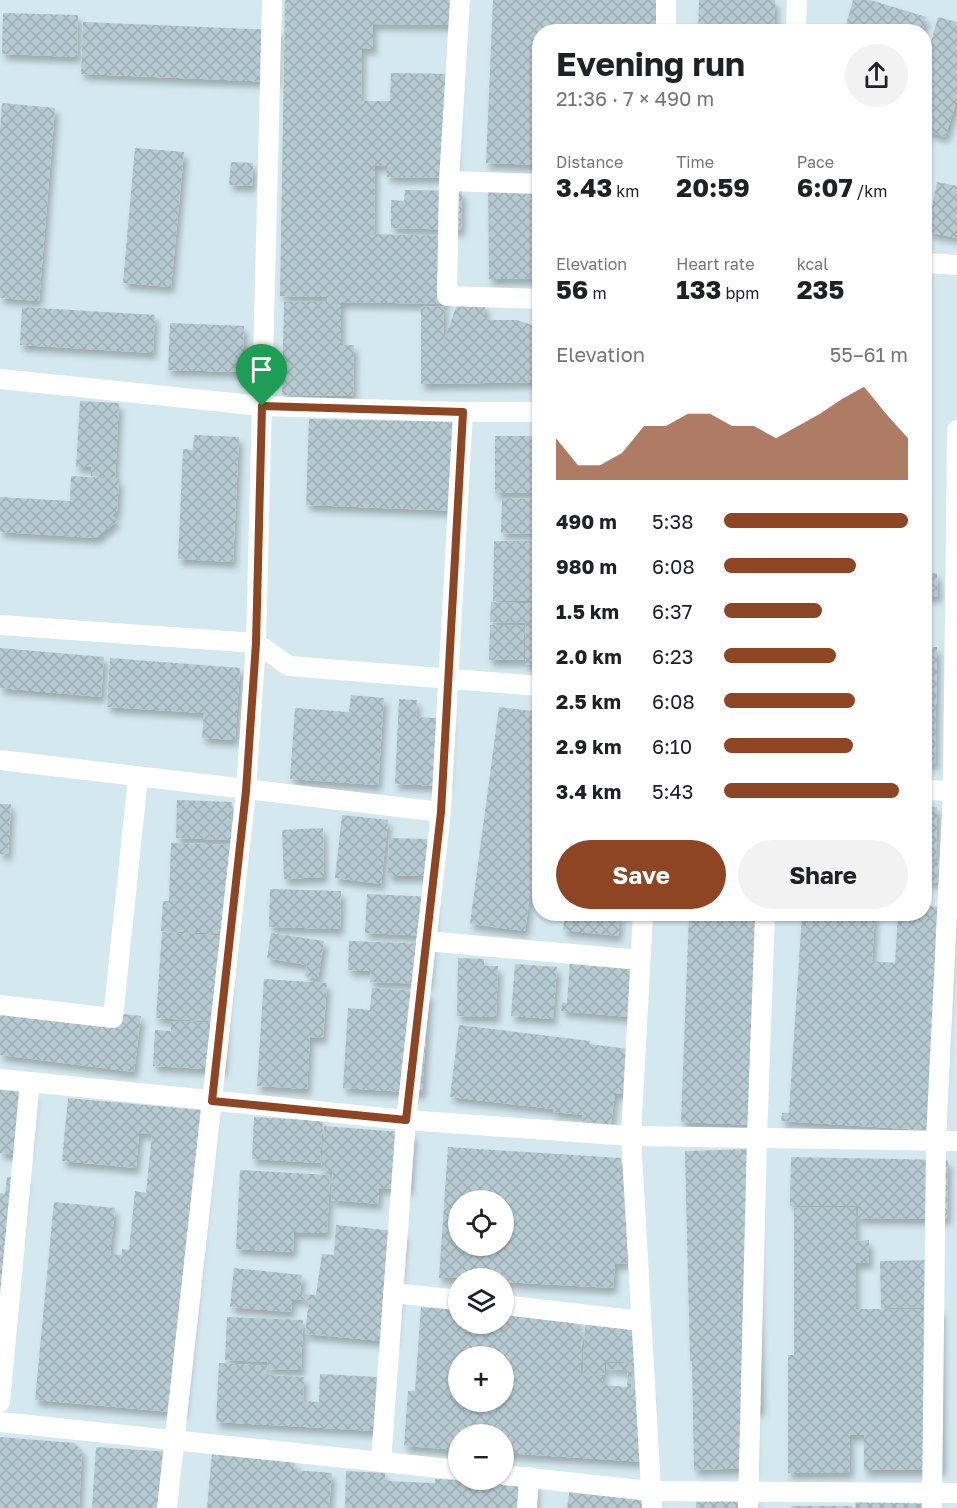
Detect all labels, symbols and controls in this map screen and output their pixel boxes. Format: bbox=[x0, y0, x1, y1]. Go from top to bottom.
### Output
text: Evening run bbox=[556, 44, 745, 83]
button: share bbox=[845, 44, 908, 107]
text: 21:36 · 7 × 490 m bbox=[556, 86, 714, 110]
text: Distance bbox=[556, 152, 623, 172]
text: Time bbox=[676, 152, 714, 172]
text: Pace bbox=[797, 152, 834, 172]
text: 3.43 bbox=[556, 172, 612, 203]
text: 20:59 bbox=[676, 172, 750, 203]
text: 6:07 bbox=[797, 172, 853, 203]
text: km bbox=[612, 181, 640, 201]
text: /km bbox=[853, 181, 887, 201]
text: Elevation bbox=[556, 254, 627, 274]
text: Heart rate bbox=[676, 254, 754, 274]
text: kcal bbox=[797, 254, 828, 274]
text: 56 bbox=[556, 274, 588, 305]
text: 133 bbox=[676, 274, 721, 305]
text: 235 bbox=[797, 274, 844, 305]
text: m bbox=[588, 283, 607, 303]
text: bpm bbox=[721, 283, 759, 303]
text: Elevation bbox=[556, 342, 645, 366]
text: 55–61 m bbox=[830, 342, 908, 366]
pin bbox=[236, 344, 287, 406]
icon: arrive bbox=[245, 353, 278, 386]
text: 490 m bbox=[556, 509, 617, 533]
text: 5:38 bbox=[652, 509, 694, 533]
text: 980 m bbox=[556, 554, 617, 578]
text: 6:08 bbox=[652, 554, 695, 578]
text: 1.5 km bbox=[556, 599, 619, 623]
text: 6:37 bbox=[652, 599, 692, 623]
text: 2.0 km bbox=[556, 644, 622, 668]
text: 6:23 bbox=[652, 644, 693, 668]
text: 2.5 km bbox=[556, 689, 621, 713]
text: 6:08 bbox=[652, 689, 695, 713]
text: 2.9 km bbox=[556, 734, 621, 758]
text: 6:10 bbox=[652, 734, 692, 758]
text: 3.4 km bbox=[556, 779, 621, 803]
text: 5:43 bbox=[652, 779, 694, 803]
button: Save bbox=[556, 840, 726, 909]
button: Share bbox=[738, 840, 908, 909]
map controls bbox=[448, 1190, 514, 1490]
button: locate bbox=[448, 1190, 514, 1256]
button: layers bbox=[448, 1268, 514, 1334]
button: + bbox=[448, 1346, 514, 1412]
button: − bbox=[448, 1424, 514, 1490]

